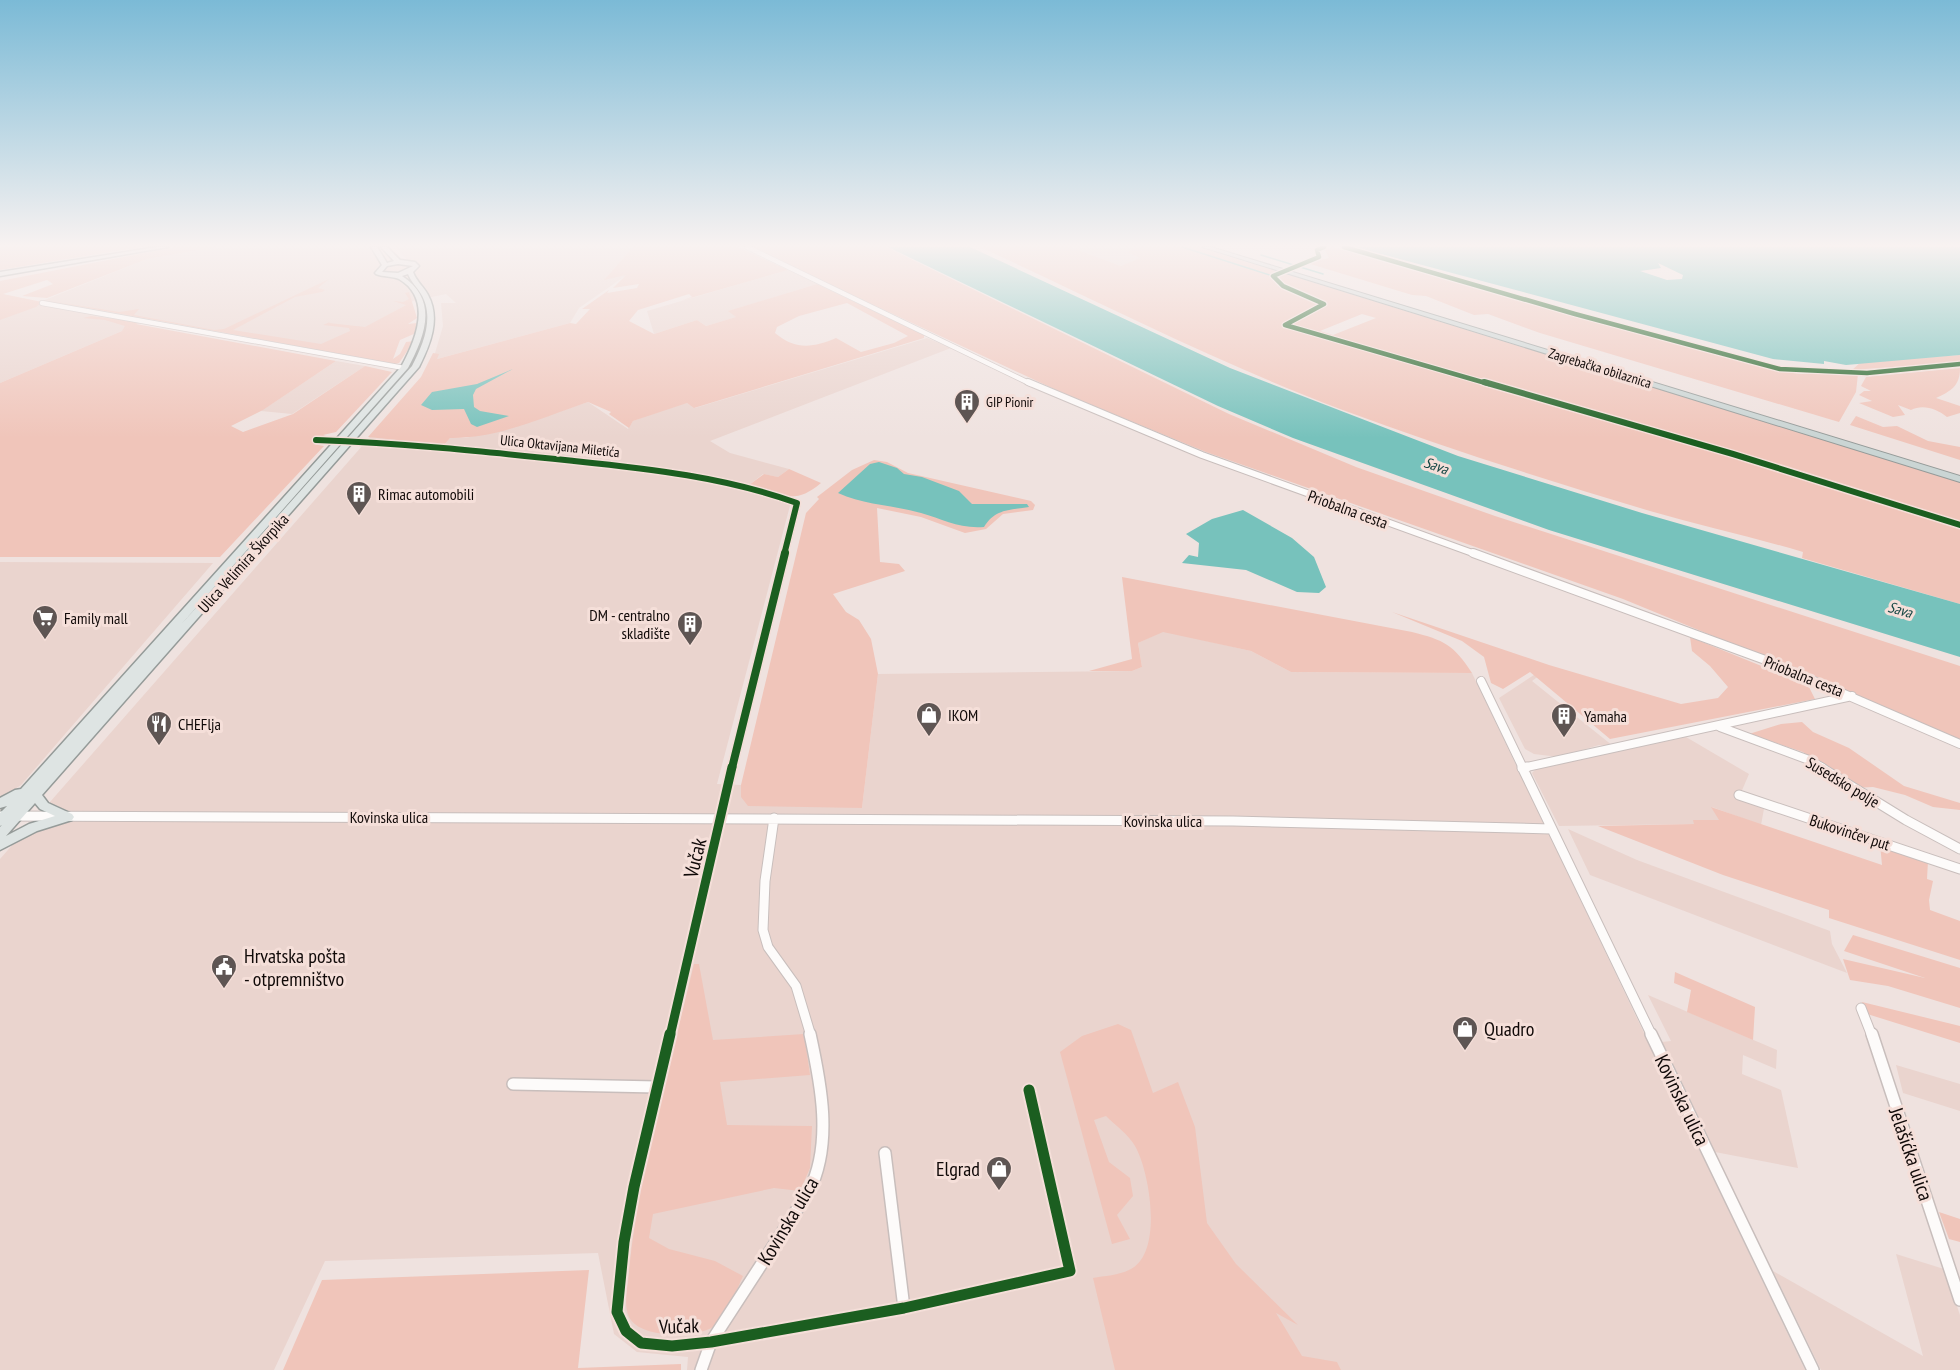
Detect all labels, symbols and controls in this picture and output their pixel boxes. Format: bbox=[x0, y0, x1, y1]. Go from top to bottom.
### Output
street label: Zagrebačka obilaznica bbox=[1546, 344, 1654, 392]
building icon: GIP Pionir bbox=[952, 387, 982, 425]
place label: GIP Pionir bbox=[986, 393, 1034, 411]
street label: Ulica Oktavijana Miletića bbox=[499, 431, 621, 461]
water label: Sava bbox=[1422, 453, 1452, 479]
building icon: Rimac automobili bbox=[344, 479, 374, 517]
place label: Rimac automobili bbox=[378, 484, 474, 504]
street label: Priobalna cesta bbox=[1305, 485, 1391, 533]
street label: Ulica Velimira Škorpika bbox=[193, 509, 293, 617]
water label: Sava bbox=[1886, 597, 1915, 622]
supermarket icon: Family mall bbox=[30, 603, 60, 641]
place label: DM - centralno skladište bbox=[589, 605, 670, 643]
place label: Family mall bbox=[64, 608, 128, 628]
building icon: DM - centralno skladište bbox=[675, 609, 705, 647]
street label: Priobalna cesta bbox=[1761, 651, 1847, 701]
shop icon: IKOM bbox=[914, 700, 944, 738]
building icon: Yamaha bbox=[1549, 701, 1579, 739]
place label: IKOM bbox=[948, 705, 978, 725]
place label: Yamaha bbox=[1584, 706, 1627, 726]
restaurant icon: CHEFlja bbox=[144, 709, 174, 747]
place label: CHEFlja bbox=[178, 714, 221, 734]
street label: Susedsko polje bbox=[1803, 752, 1883, 812]
street label: Kovinska ulica bbox=[350, 807, 428, 827]
street label: Bukovinčev put bbox=[1807, 810, 1893, 855]
street label: Kovinska ulica bbox=[1124, 811, 1202, 831]
street label: Vučak bbox=[677, 835, 713, 882]
place label: Hrvatska pošta - otpremništvo bbox=[244, 943, 346, 992]
public building icon: Hrvatska pošta - otpremništvo bbox=[209, 952, 239, 990]
shop icon: Quadro bbox=[1450, 1014, 1480, 1052]
place label: Quadro bbox=[1484, 1016, 1534, 1042]
street label: Kovinska ulica bbox=[1649, 1050, 1715, 1150]
street label: Jelašićka ulica bbox=[1883, 1103, 1939, 1204]
shop icon: Elgrad bbox=[984, 1154, 1014, 1192]
place label: Elgrad bbox=[936, 1156, 980, 1182]
street label: Kovinska ulica bbox=[752, 1172, 824, 1270]
street label: Vučak bbox=[658, 1312, 700, 1340]

